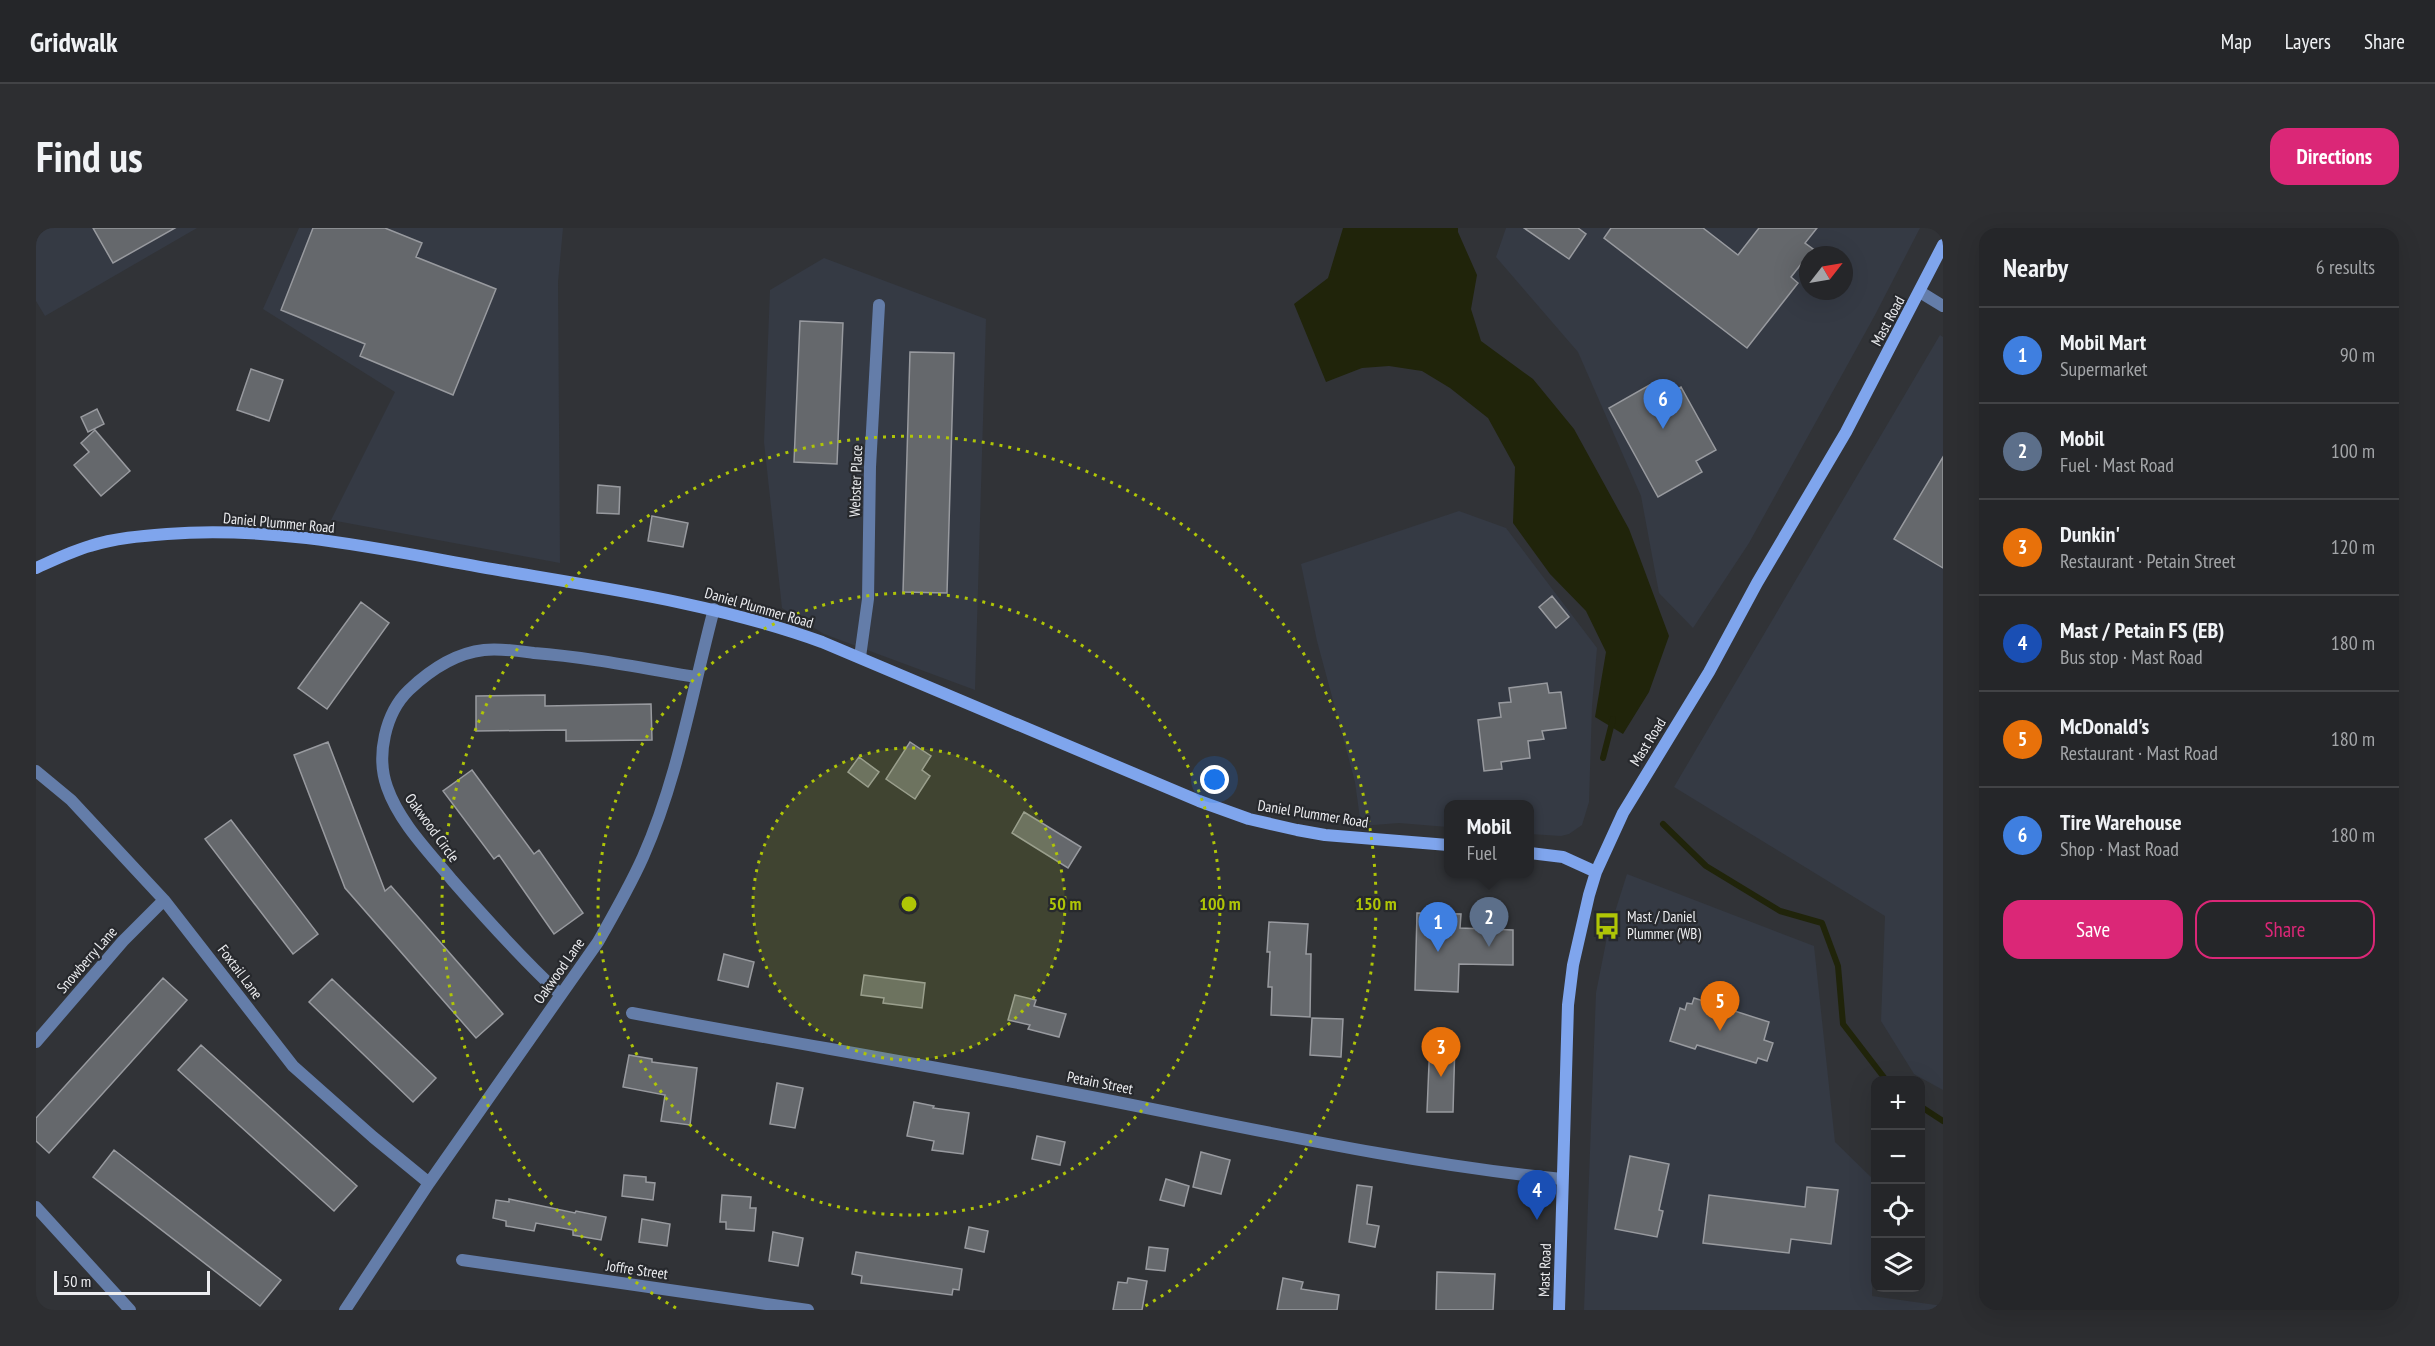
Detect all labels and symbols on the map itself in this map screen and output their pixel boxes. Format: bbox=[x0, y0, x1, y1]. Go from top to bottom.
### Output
north arrow bbox=[1799, 246, 1853, 300]
street label: Mast Road bbox=[1867, 293, 1909, 349]
pin: 6 bbox=[1644, 380, 1682, 429]
street label: Webster Place bbox=[845, 444, 866, 517]
street label: Daniel Plummer Road bbox=[222, 508, 336, 537]
street label: Daniel Plummer Road bbox=[703, 583, 816, 632]
street label: Mast Road bbox=[1625, 714, 1670, 769]
your location bbox=[1200, 765, 1229, 794]
street label: Oakwood Circle bbox=[401, 789, 464, 866]
street label: Daniel Plummer Road bbox=[1256, 795, 1370, 832]
text: 50 m bbox=[1049, 892, 1081, 915]
text: 100 m bbox=[1199, 892, 1241, 915]
text: 150 m bbox=[1355, 892, 1397, 915]
centre of rings bbox=[899, 894, 919, 914]
pin: 2 bbox=[1470, 898, 1508, 947]
pin: 1 bbox=[1418, 902, 1458, 952]
place label: Mast / Daniel Plummer (WB) bbox=[1627, 907, 1701, 943]
bus stop icon: Mast / Daniel Plummer (WB) bbox=[1592, 911, 1622, 941]
street label: Snowberry Lane bbox=[52, 922, 121, 997]
street label: Oakwood Lane bbox=[529, 934, 588, 1007]
street label: Foxtail Lane bbox=[214, 941, 267, 1003]
pin: 5 bbox=[1700, 982, 1740, 1031]
pin: 3 bbox=[1422, 1028, 1460, 1077]
street label: Petain Street bbox=[1066, 1067, 1135, 1098]
pin: 4 bbox=[1518, 1170, 1556, 1220]
street label: Mast Road bbox=[1534, 1243, 1555, 1297]
street label: Joffre Street bbox=[604, 1256, 669, 1283]
scale bar bbox=[54, 1268, 210, 1296]

